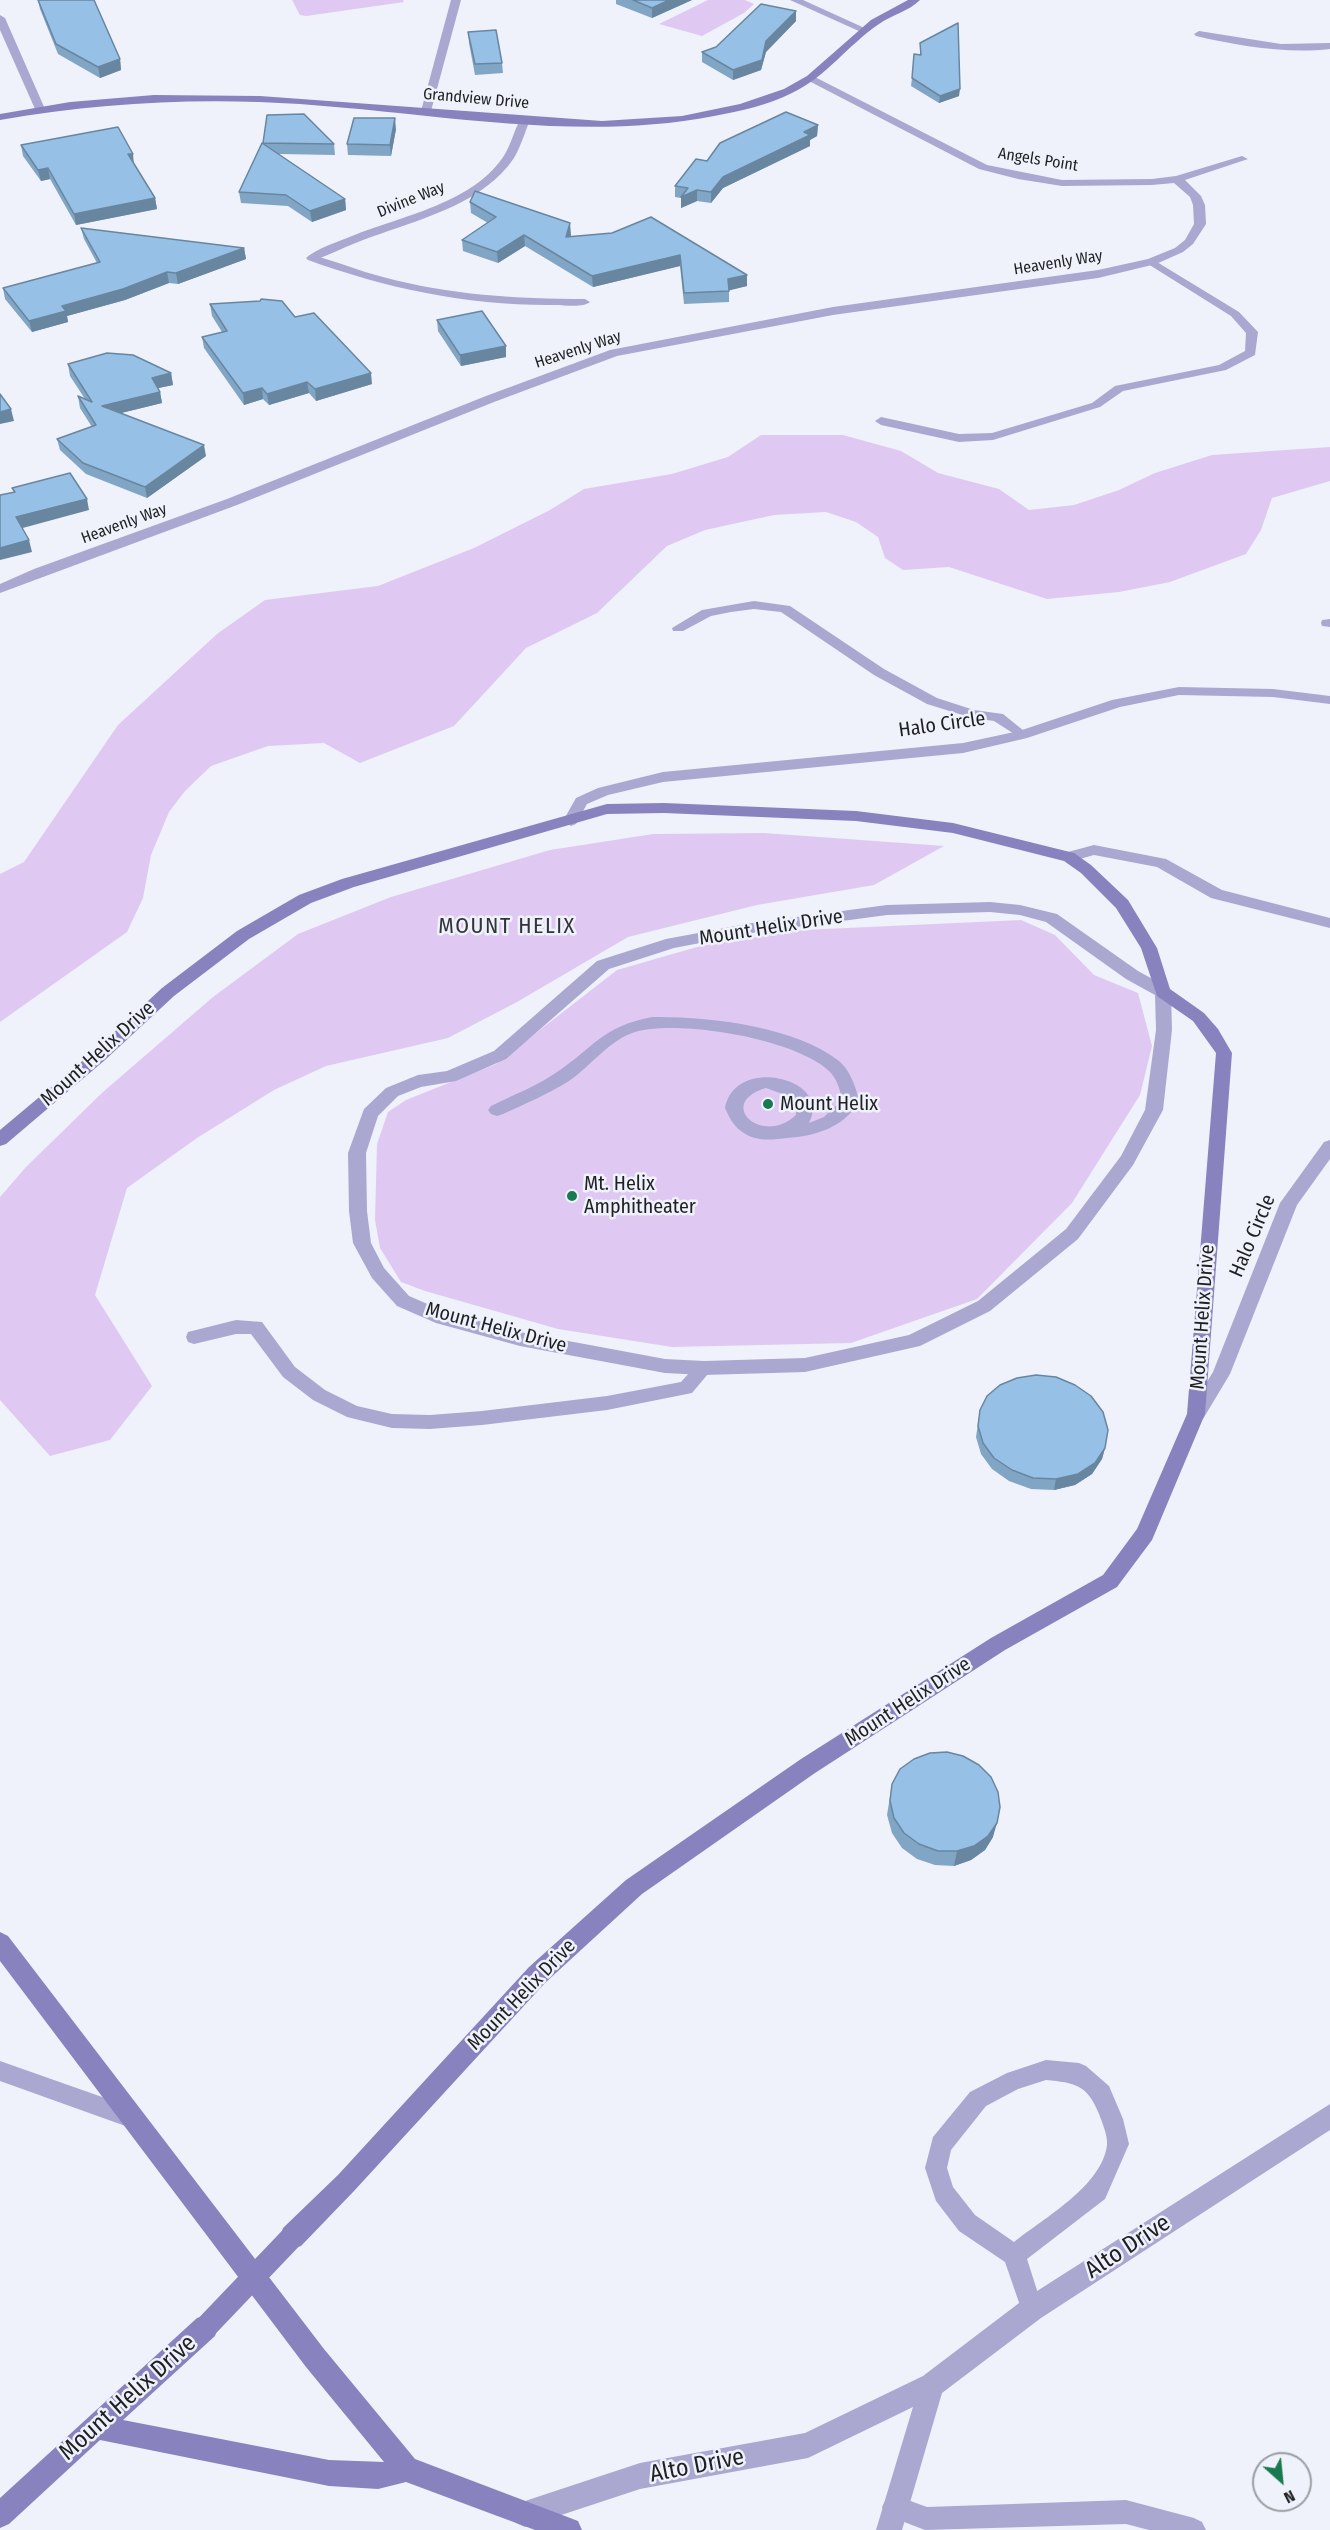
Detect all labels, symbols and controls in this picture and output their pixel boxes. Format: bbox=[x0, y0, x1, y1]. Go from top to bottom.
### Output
street label: Grandview Drive bbox=[422, 85, 530, 113]
street label: Angels Point bbox=[997, 144, 1079, 176]
street label: Divine Way bbox=[375, 178, 447, 222]
street label: Heavenly Way bbox=[1012, 247, 1104, 279]
street label: Heavenly Way bbox=[532, 327, 624, 373]
street label: Heavenly Way bbox=[79, 500, 169, 548]
street label: Halo Circle bbox=[897, 707, 987, 743]
street label: Mount Helix Drive bbox=[697, 905, 845, 951]
district label: MOUNT HELIX bbox=[438, 914, 576, 940]
street label: Mount Helix Drive bbox=[36, 997, 160, 1111]
place label: Mount Helix bbox=[780, 1092, 878, 1116]
marker: Mount Helix bbox=[761, 1097, 775, 1111]
place label: Mt. Helix Amphitheater bbox=[584, 1172, 696, 1219]
marker: Mt. Helix Amphitheater bbox=[565, 1189, 579, 1203]
street label: Halo Circle bbox=[1225, 1191, 1281, 1281]
street label: Mount Helix Drive bbox=[1186, 1244, 1220, 1390]
street label: Mount Helix Drive bbox=[423, 1298, 569, 1358]
street label: Mount Helix Drive bbox=[841, 1652, 975, 1752]
street label: Mount Helix Drive bbox=[463, 1934, 581, 2056]
street label: Alto Drive bbox=[1080, 2209, 1176, 2285]
street label: Mount Helix Drive bbox=[54, 2329, 202, 2467]
street label: Alto Drive bbox=[647, 2443, 747, 2489]
north arrow bbox=[1252, 2452, 1312, 2512]
text: N bbox=[1281, 2486, 1298, 2507]

